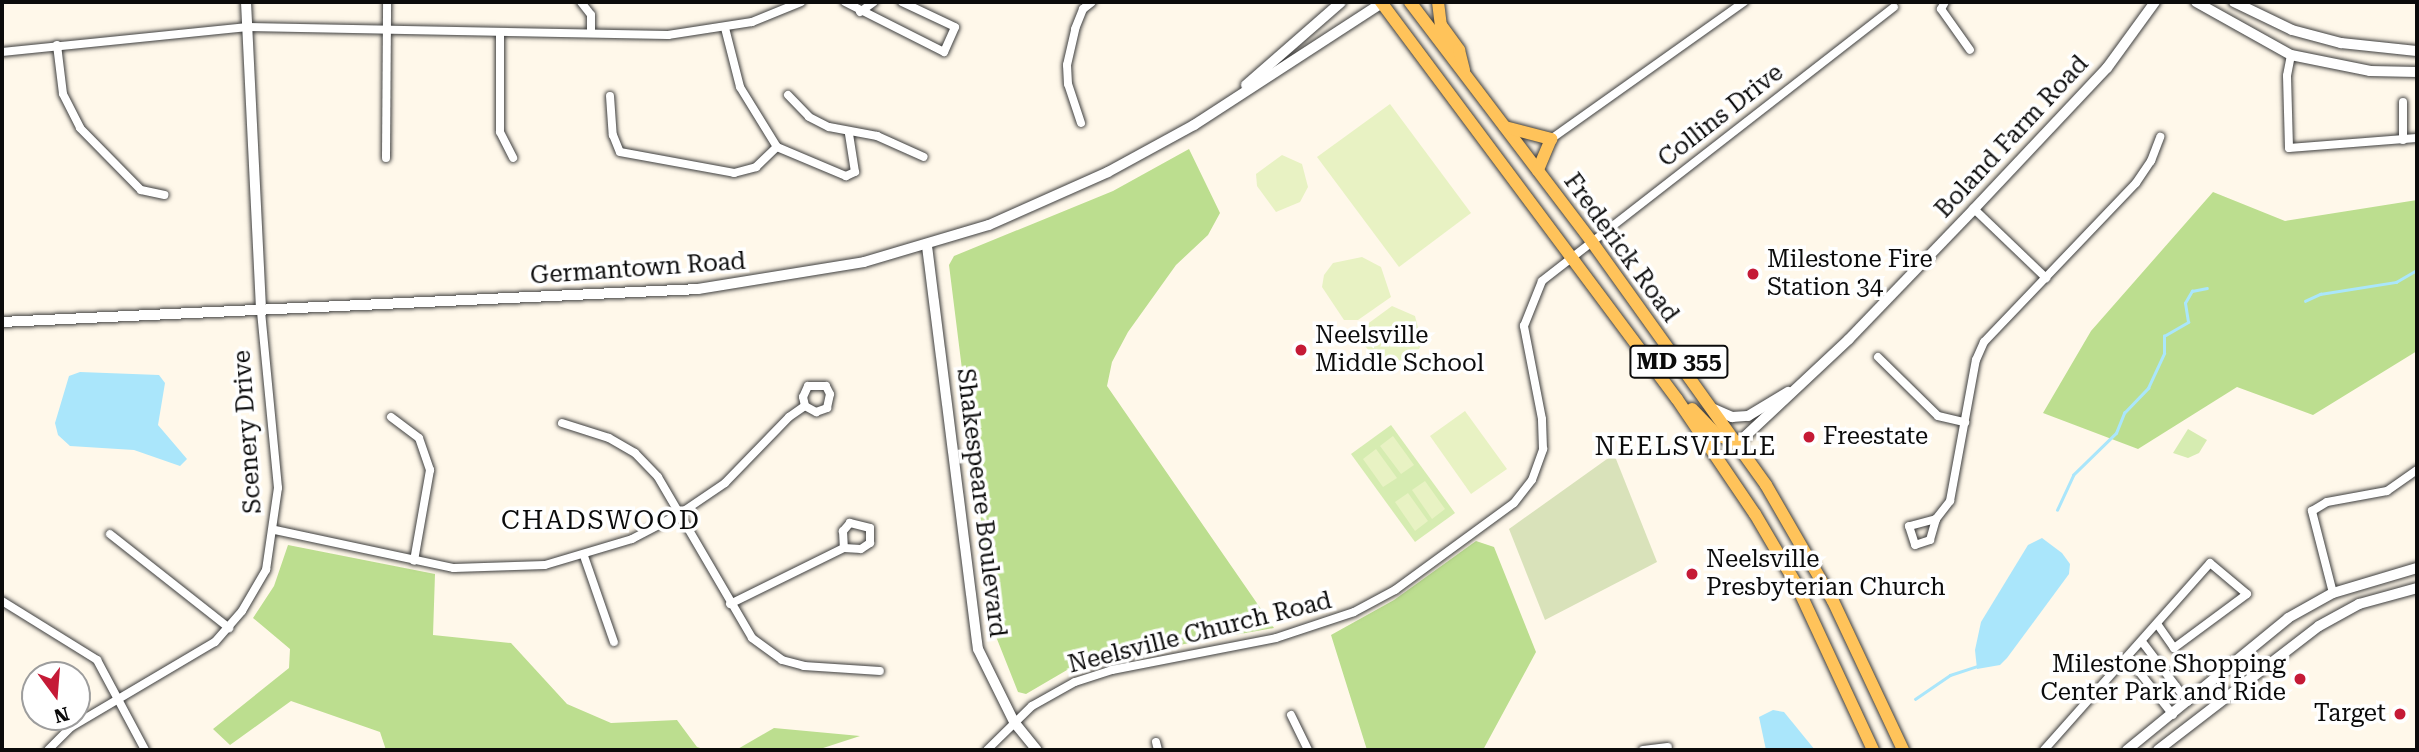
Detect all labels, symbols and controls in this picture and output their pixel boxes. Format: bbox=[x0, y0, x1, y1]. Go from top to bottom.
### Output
street label: Boland Farm Road bbox=[1929, 50, 2095, 224]
street label: Collins Drive bbox=[1653, 58, 1789, 174]
street label: Frederick Road bbox=[1557, 168, 1685, 328]
place label: Milestone Fire Station 34 bbox=[1767, 246, 1933, 302]
street label: Germantown Road bbox=[529, 247, 747, 291]
marker: Milestone Fire Station 34 bbox=[1745, 266, 1761, 282]
place label: Neelsville Middle School bbox=[1315, 322, 1484, 378]
marker: Neelsville Middle School bbox=[1293, 342, 1309, 358]
road number: MD 355 bbox=[1628, 342, 1730, 382]
street label: Scenery Drive bbox=[228, 349, 268, 515]
street label: Shakespeare Boulevard bbox=[950, 367, 1012, 639]
place label: Freestate bbox=[1823, 423, 1928, 451]
marker: Freestate bbox=[1801, 429, 1817, 445]
district label: NEELSVILLE bbox=[1596, 431, 1776, 463]
district label: CHADSWOOD bbox=[502, 505, 700, 537]
place label: Neelsville Presbyterian Church bbox=[1706, 546, 1946, 602]
marker: Neelsville Presbyterian Church bbox=[1684, 566, 1700, 582]
street label: Neelsville Church Road bbox=[1065, 586, 1335, 680]
place label: Milestone Shopping Center Park and Ride bbox=[2040, 651, 2286, 707]
north arrow bbox=[21, 661, 91, 731]
marker: Milestone Shopping Center Park and Ride bbox=[2292, 671, 2308, 687]
place label: Target bbox=[2314, 700, 2386, 728]
text: N bbox=[51, 702, 72, 728]
marker: Target bbox=[2392, 706, 2408, 722]

